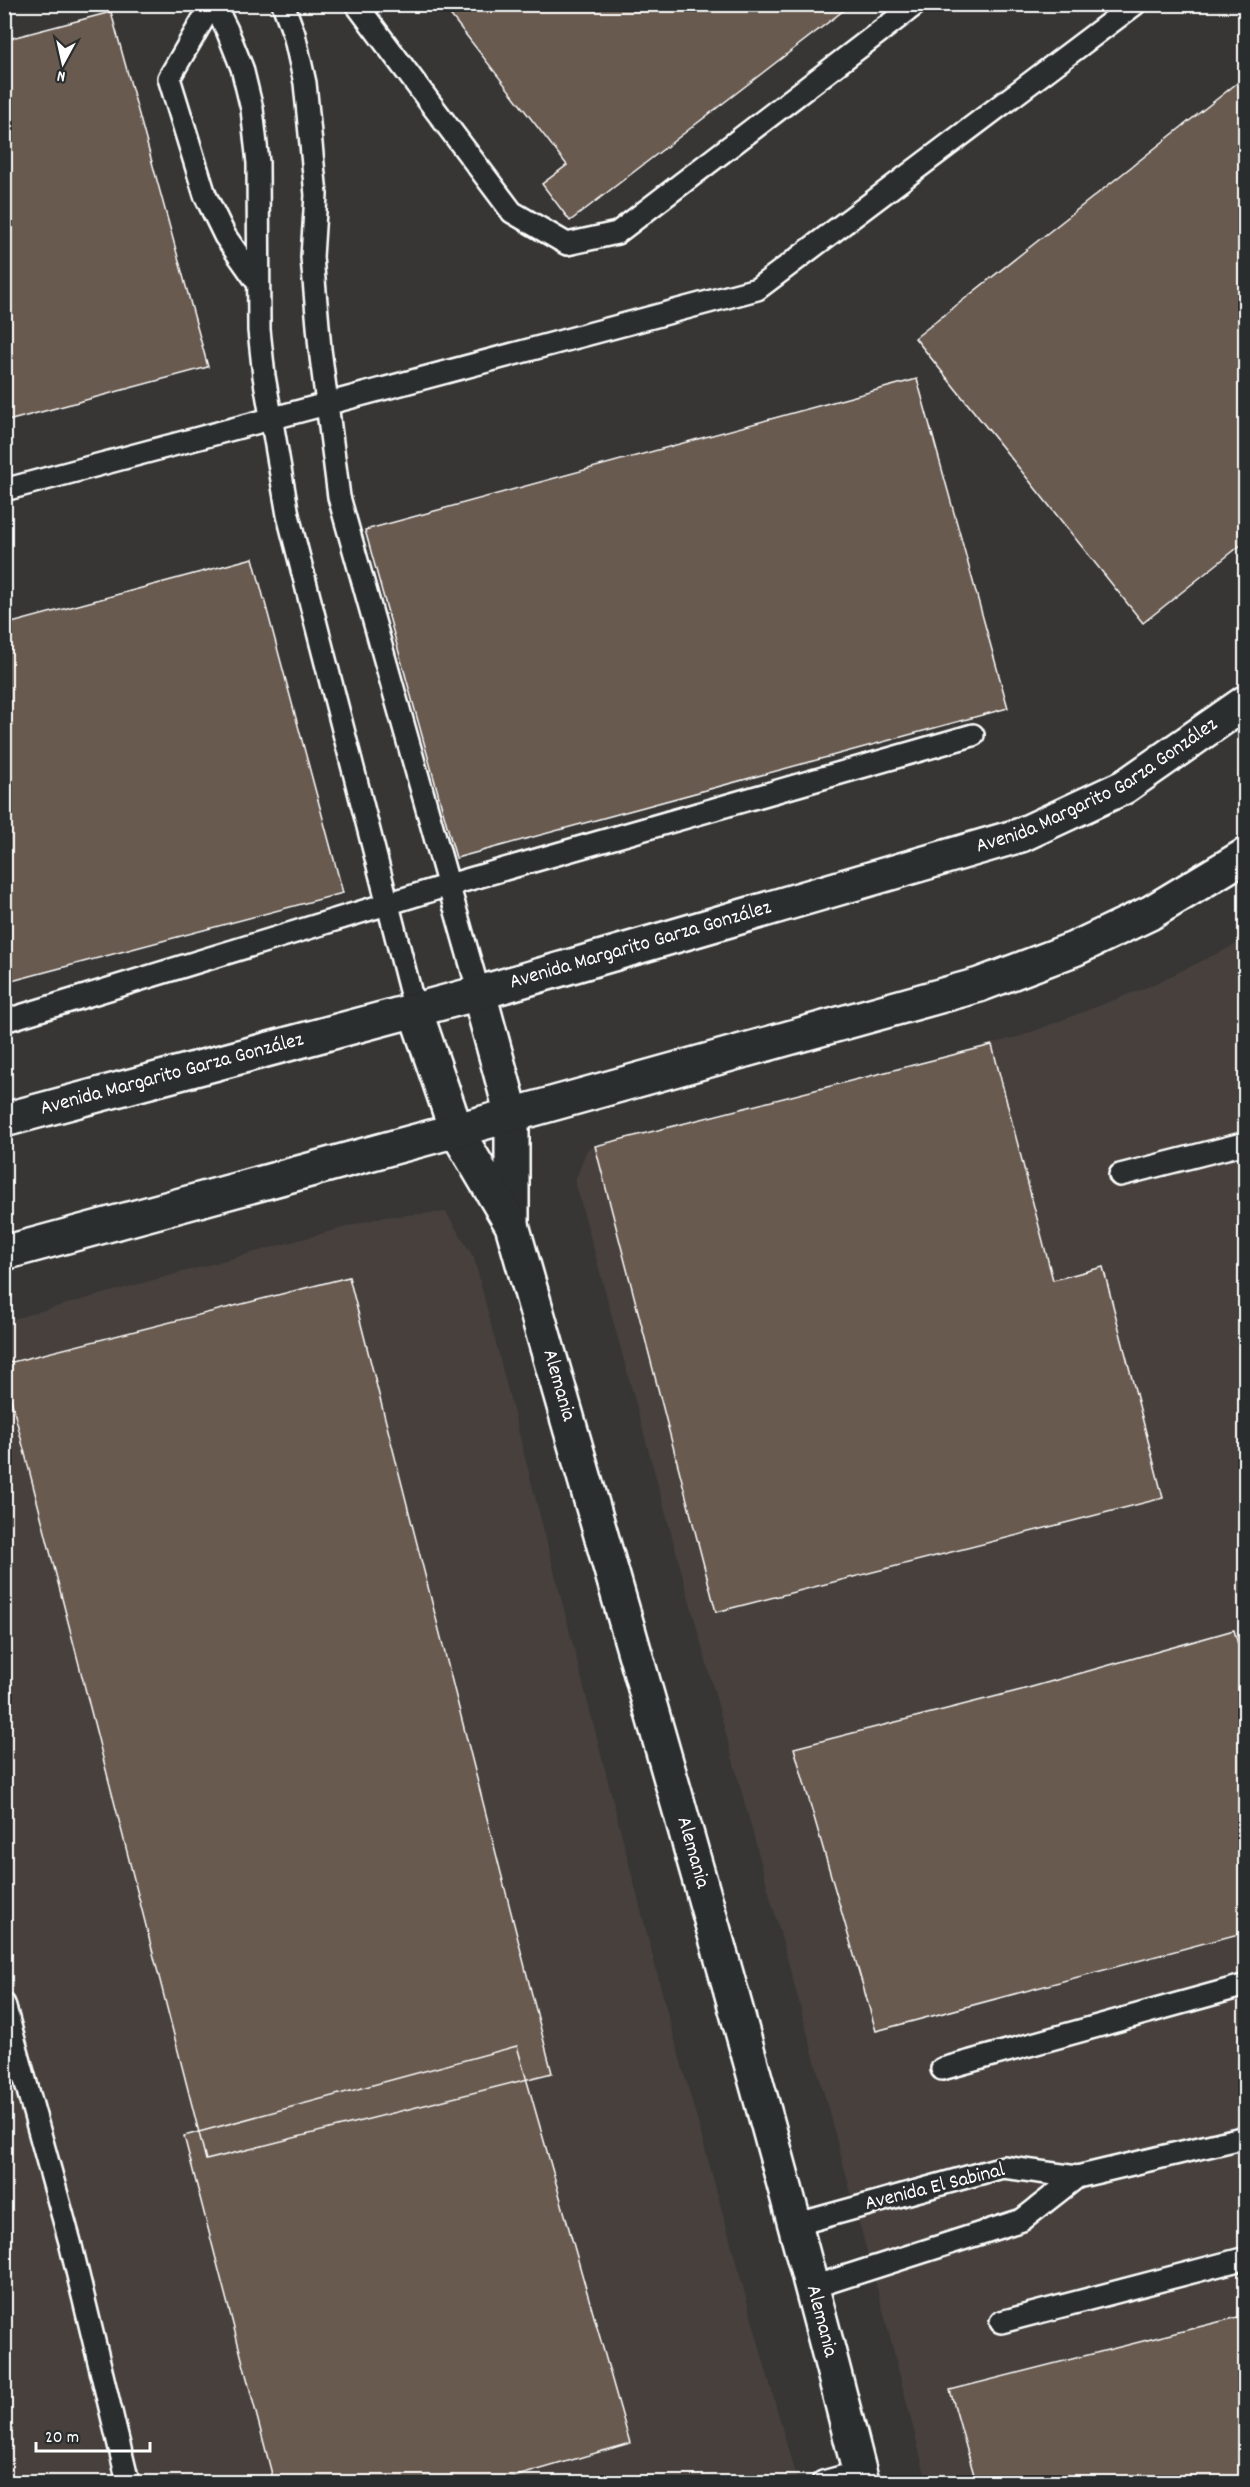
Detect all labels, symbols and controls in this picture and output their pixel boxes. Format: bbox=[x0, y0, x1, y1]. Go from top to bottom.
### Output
north arrow bbox=[33, 33, 93, 93]
text: N bbox=[56, 63, 67, 87]
street label: Avenida Margarito Garza González bbox=[973, 711, 1224, 862]
street label: Avenida Margarito Garza González bbox=[506, 894, 775, 998]
street label: Avenida Margarito Garza González bbox=[37, 1026, 307, 1125]
street label: Alemania bbox=[533, 1346, 583, 1426]
street label: Alemania bbox=[667, 1813, 717, 1893]
street label: Avenida El Sabinal bbox=[862, 2156, 1008, 2220]
street label: Alemania bbox=[797, 2282, 845, 2362]
scale bar bbox=[36, 2415, 150, 2453]
text: 20 m bbox=[45, 2426, 79, 2451]

